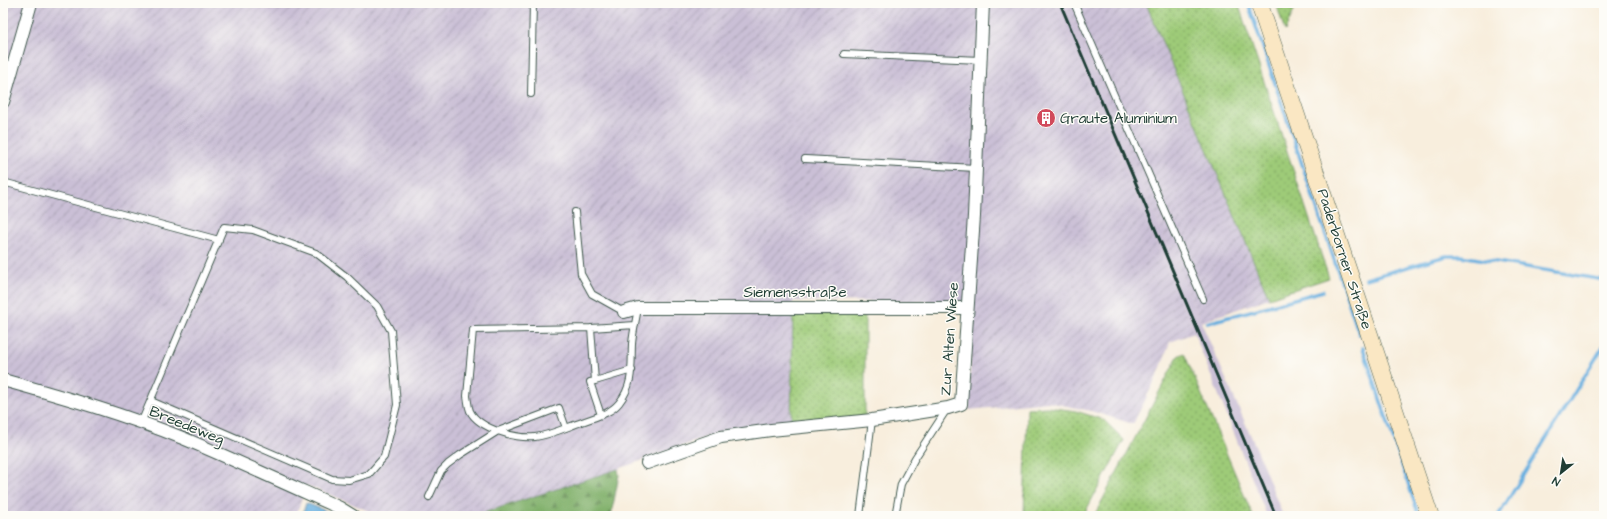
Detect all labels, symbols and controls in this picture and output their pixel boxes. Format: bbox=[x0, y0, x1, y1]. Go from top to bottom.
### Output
building icon: Graute Aluminium bbox=[1035, 107, 1057, 129]
place label: Graute Aluminium bbox=[1060, 108, 1177, 129]
street label: Paderborner Straße bbox=[1312, 186, 1377, 332]
street label: Siemensstraße bbox=[743, 282, 847, 303]
street label: Zur Alten Wiese bbox=[935, 282, 964, 396]
street label: Breedeweg bbox=[146, 401, 228, 451]
north arrow bbox=[1541, 453, 1581, 493]
text: N bbox=[1549, 473, 1563, 489]

